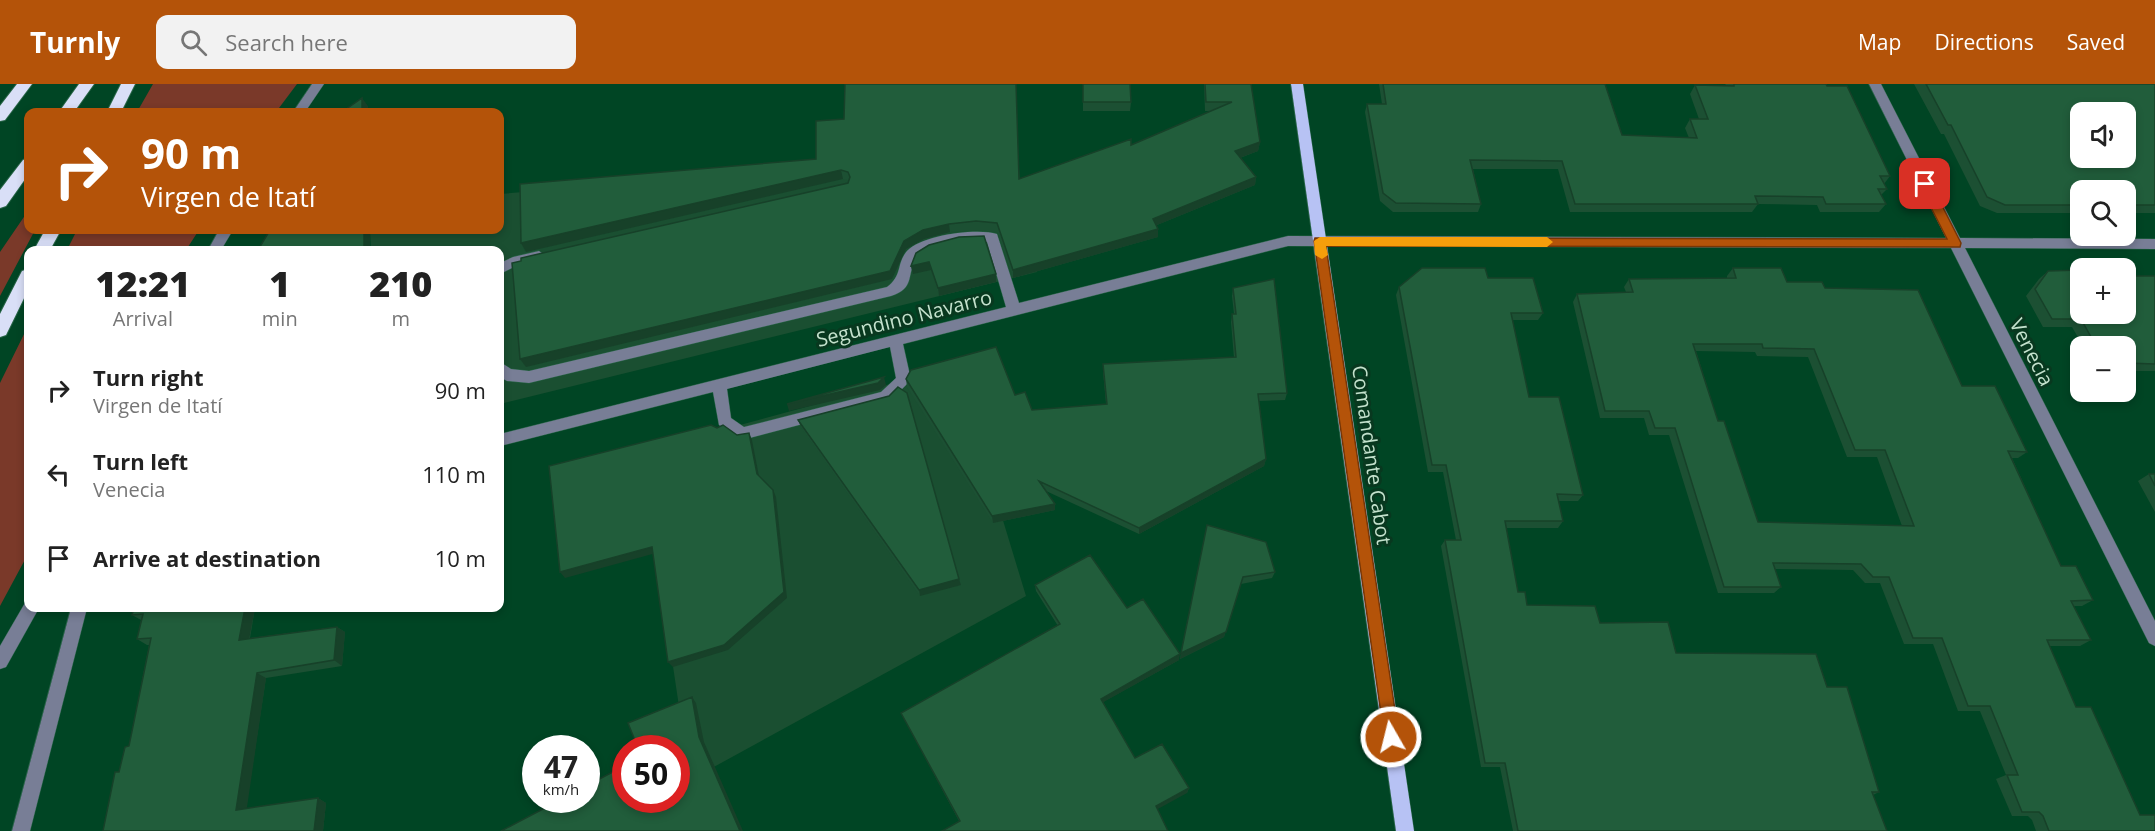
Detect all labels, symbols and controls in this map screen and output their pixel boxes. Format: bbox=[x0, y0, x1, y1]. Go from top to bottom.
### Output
search box bbox=[156, 15, 576, 69]
text: Turnly bbox=[30, 23, 120, 61]
icon: search bbox=[177, 26, 210, 59]
text: Search here bbox=[225, 27, 348, 57]
text: Map bbox=[1858, 28, 1901, 56]
text: Directions bbox=[1934, 28, 2034, 56]
text: Saved bbox=[2067, 28, 2125, 56]
map controls bbox=[2070, 102, 2136, 402]
button: sound bbox=[2070, 102, 2136, 168]
text: 90 m bbox=[141, 124, 241, 181]
icon: right bbox=[42, 132, 120, 210]
pin bbox=[1899, 158, 1950, 209]
icon: arrive bbox=[1908, 167, 1941, 200]
text: Virgen de Itatí bbox=[141, 178, 316, 215]
button: search bbox=[2070, 180, 2136, 246]
button: + bbox=[2070, 258, 2136, 324]
text: 12:21 bbox=[96, 259, 190, 308]
text: 1 bbox=[269, 259, 290, 308]
text: 210 bbox=[369, 259, 432, 308]
street label: Segundino Navarro bbox=[813, 283, 995, 353]
text: Arrival bbox=[113, 305, 173, 332]
text: min bbox=[262, 305, 298, 332]
text: m bbox=[392, 305, 410, 332]
street label: Venecia bbox=[2004, 314, 2060, 390]
button: − bbox=[2070, 336, 2136, 402]
text: Turn right bbox=[93, 362, 204, 392]
street label: Comandante Cabot bbox=[1346, 364, 1398, 546]
icon: right bbox=[42, 374, 75, 407]
text: 90 m bbox=[435, 375, 486, 405]
text: Virgen de Itatí bbox=[93, 392, 222, 419]
text: Turn left bbox=[93, 446, 188, 476]
icon: left bbox=[42, 458, 75, 491]
text: 110 m bbox=[422, 459, 486, 489]
text: Venecia bbox=[93, 476, 165, 503]
icon: arrive bbox=[42, 542, 75, 575]
text: Arrive at destination bbox=[93, 543, 321, 573]
text: 10 m bbox=[435, 543, 486, 573]
position arrow bbox=[1359, 705, 1423, 769]
speed limit sign: 50 bbox=[612, 735, 690, 813]
text: 47 bbox=[544, 746, 578, 787]
text: km/h bbox=[543, 779, 579, 799]

